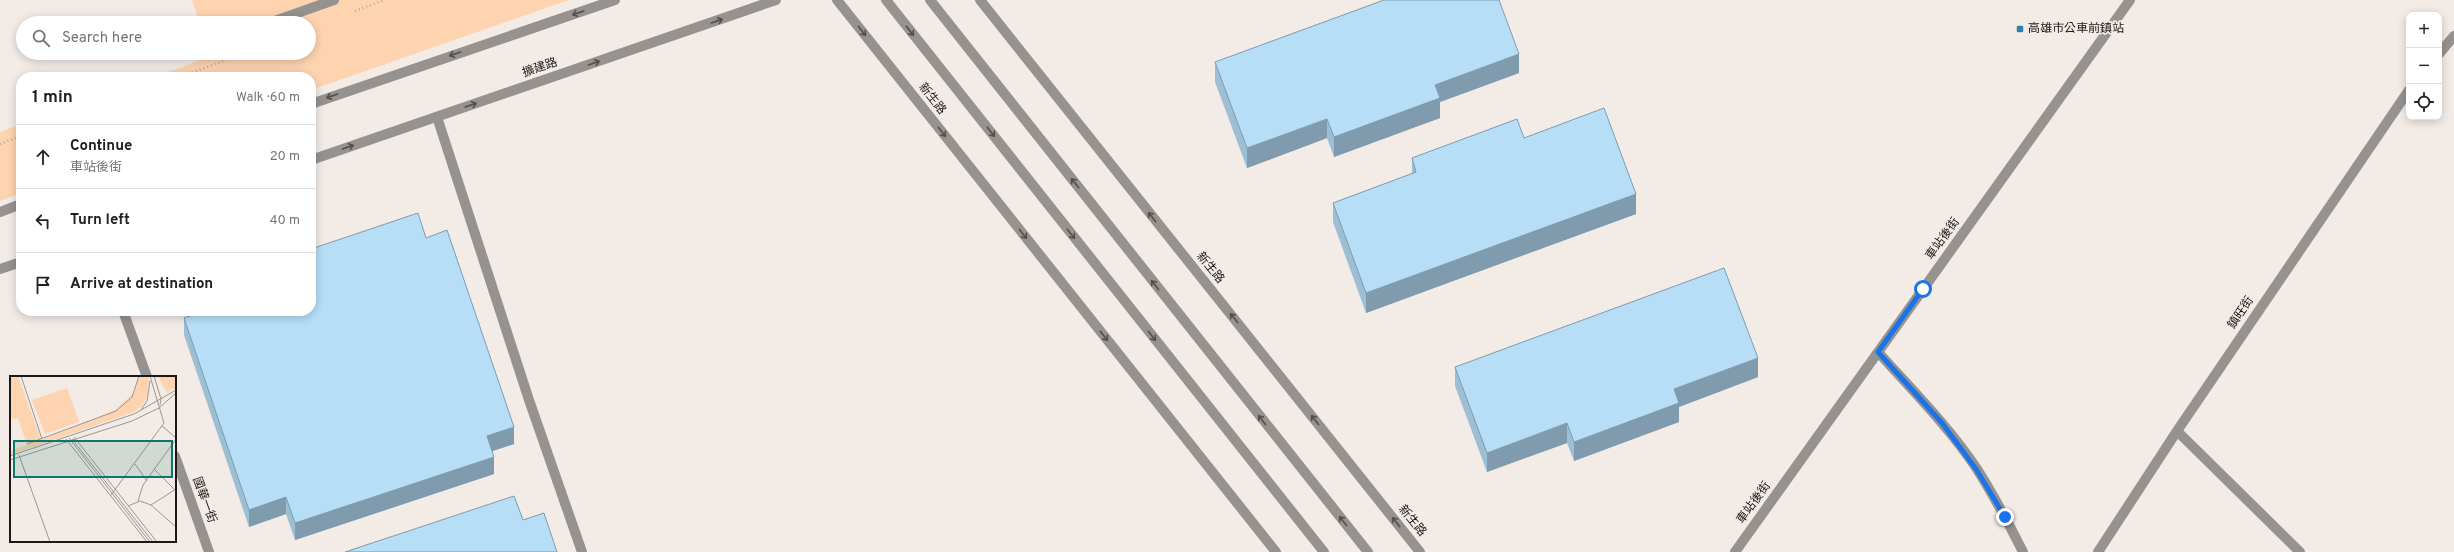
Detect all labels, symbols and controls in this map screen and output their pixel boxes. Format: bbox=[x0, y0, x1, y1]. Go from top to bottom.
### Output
one-way arrow bbox=[573, 9, 585, 17]
map controls bbox=[2406, 12, 2442, 120]
button: + bbox=[2406, 12, 2442, 48]
search box bbox=[16, 16, 316, 60]
one-way arrow bbox=[710, 16, 722, 24]
place label: 高雄市公車前鎮站 bbox=[2028, 21, 2124, 37]
marker: 高雄市公車前鎮站 bbox=[2015, 24, 2025, 34]
one-way arrow bbox=[857, 25, 866, 36]
one-way arrow bbox=[906, 25, 914, 36]
icon: search bbox=[30, 27, 52, 49]
text: Search here bbox=[62, 29, 142, 48]
button: − bbox=[2406, 48, 2442, 84]
one-way arrow bbox=[450, 51, 462, 59]
street label: 擴建路 bbox=[520, 55, 560, 81]
one-way arrow bbox=[587, 59, 600, 66]
street label: 新生路 bbox=[915, 80, 949, 118]
button: locate bbox=[2406, 84, 2442, 120]
text: 1 min bbox=[32, 87, 73, 109]
text: Walk · 60 m bbox=[236, 90, 300, 106]
one-way arrow bbox=[327, 93, 339, 101]
one-way arrow bbox=[464, 101, 476, 109]
one-way arrow bbox=[938, 127, 947, 138]
one-way arrow bbox=[986, 127, 995, 138]
text: Continue bbox=[70, 137, 132, 156]
one-way arrow bbox=[342, 143, 354, 151]
icon: ahead bbox=[32, 146, 54, 168]
text: 20 m bbox=[270, 149, 300, 165]
text: 車站後街 bbox=[70, 160, 122, 176]
one-way arrow bbox=[1070, 178, 1079, 189]
icon: left bbox=[32, 210, 54, 232]
text: Turn left bbox=[70, 211, 130, 230]
one-way arrow bbox=[1148, 211, 1157, 222]
text: 40 m bbox=[270, 213, 300, 229]
street label: 車站後街 bbox=[1922, 215, 1964, 263]
one-way arrow bbox=[1019, 229, 1028, 240]
one-way arrow bbox=[1067, 229, 1076, 240]
street label: 新生路 bbox=[1192, 249, 1228, 287]
icon: arrive bbox=[32, 274, 54, 296]
text: Arrive at destination bbox=[70, 275, 213, 294]
one-way arrow bbox=[1151, 280, 1160, 291]
route start bbox=[1914, 280, 1932, 298]
street label: 鎮旺街 bbox=[2224, 294, 2258, 332]
one-way arrow bbox=[1229, 313, 1238, 324]
one-way arrow bbox=[1100, 330, 1109, 341]
one-way arrow bbox=[1148, 331, 1157, 342]
inset map bbox=[10, 376, 176, 542]
one-way arrow bbox=[1258, 414, 1267, 425]
one-way arrow bbox=[1310, 414, 1319, 425]
street label: 國華一街 bbox=[188, 475, 220, 525]
street label: 車站後街 bbox=[1733, 479, 1775, 527]
street label: 新生路 bbox=[1394, 502, 1430, 540]
route end bbox=[1996, 508, 2014, 526]
one-way arrow bbox=[1339, 516, 1348, 527]
one-way arrow bbox=[1392, 516, 1400, 527]

